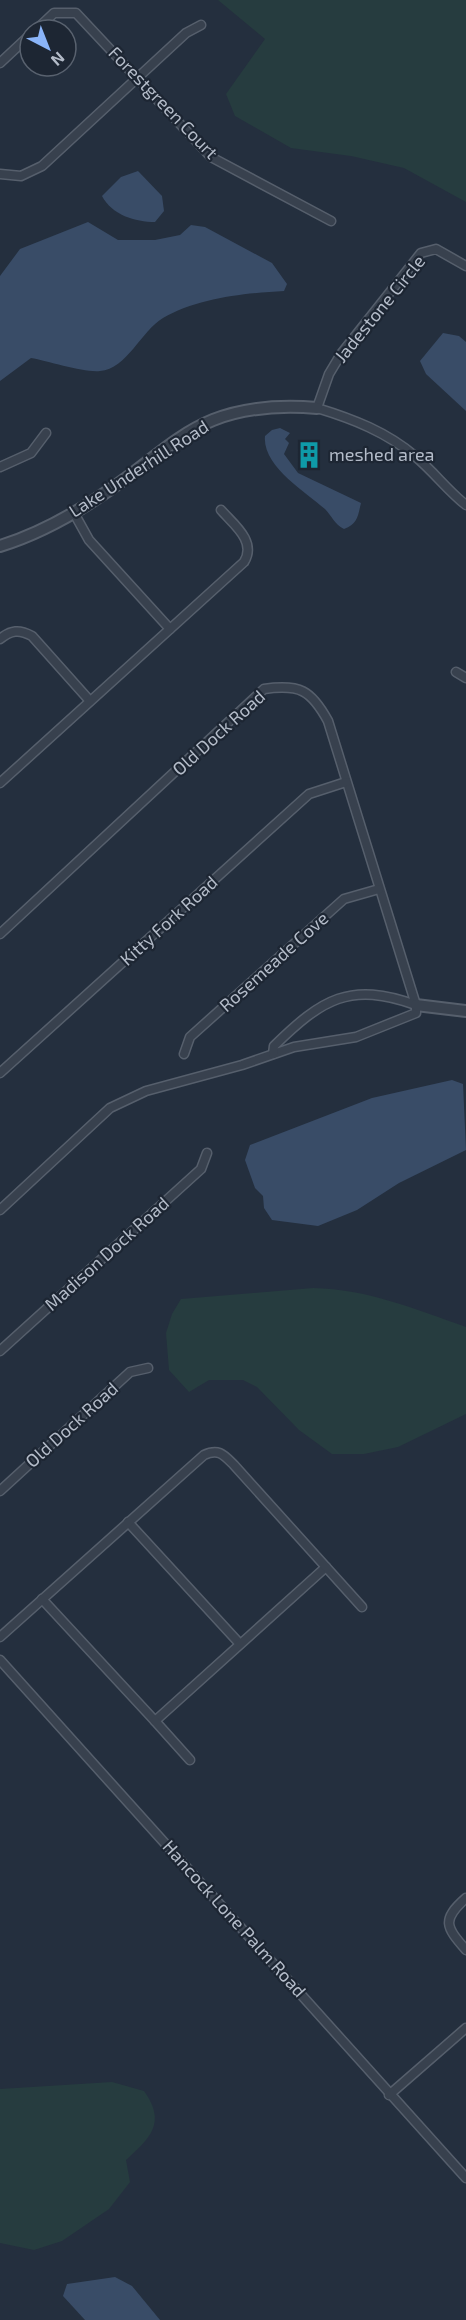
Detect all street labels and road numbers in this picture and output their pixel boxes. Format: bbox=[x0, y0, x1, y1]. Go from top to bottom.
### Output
street label: Forestgreen Court bbox=[104, 41, 223, 163]
street label: Jadestone Circle bbox=[329, 250, 429, 367]
street label: Lake Underhill Road bbox=[65, 415, 212, 521]
street label: Old Dock Road bbox=[167, 685, 269, 780]
street label: Kitty Fork Road bbox=[115, 871, 221, 970]
street label: Rosemeade Cove bbox=[214, 907, 332, 1016]
street label: Madison Dock Road bbox=[40, 1192, 173, 1315]
street label: Old Dock Road bbox=[20, 1377, 122, 1472]
street label: Hancock Lone Palm Road bbox=[158, 1835, 311, 2001]

